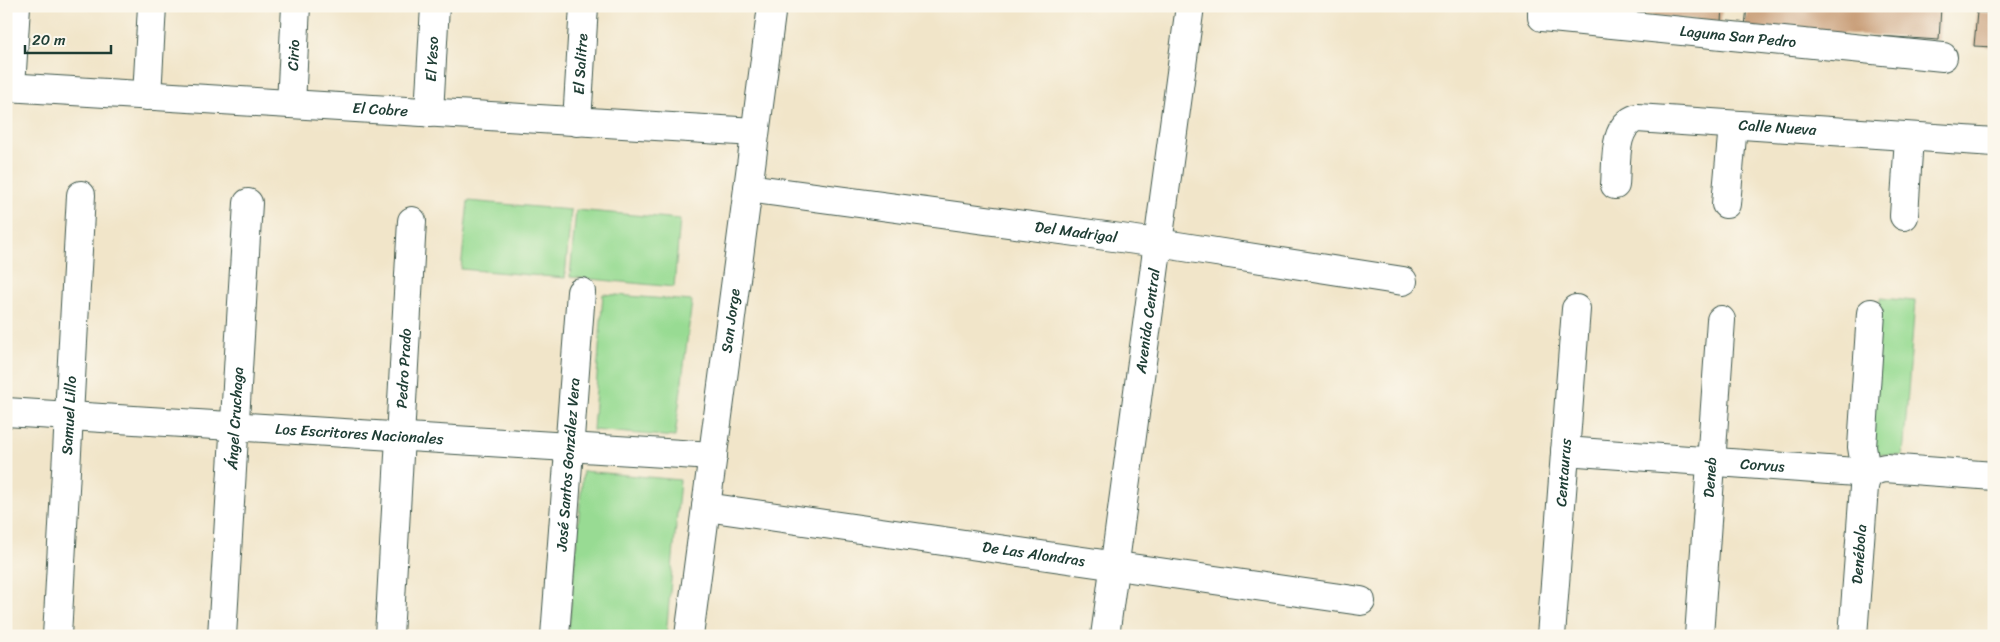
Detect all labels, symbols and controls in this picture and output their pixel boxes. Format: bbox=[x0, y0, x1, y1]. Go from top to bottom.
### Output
street label: Laguna San Pedro bbox=[1679, 18, 1798, 55]
scale bar bbox=[25, 22, 111, 54]
text: 20 m bbox=[32, 27, 66, 53]
street label: El Salitre bbox=[566, 33, 595, 95]
street label: El Yeso bbox=[418, 35, 446, 83]
street label: Cirio bbox=[280, 38, 307, 71]
street label: El Cobre bbox=[352, 95, 409, 124]
street label: Calle Nueva bbox=[1738, 112, 1818, 143]
street label: Del Madrigal bbox=[1033, 214, 1120, 250]
street label: Avenida Central bbox=[1127, 266, 1168, 376]
street label: San Jorge bbox=[713, 287, 748, 354]
street label: Pedro Prado bbox=[389, 327, 419, 409]
street label: Ángel Cruchaga bbox=[219, 366, 251, 472]
street label: Samuel Lillo bbox=[54, 375, 84, 456]
street label: José Santos González Vera bbox=[548, 376, 588, 553]
street label: Los Escritores Nacionales bbox=[274, 416, 444, 452]
street label: Centaurus bbox=[1548, 437, 1579, 508]
street label: Corvus bbox=[1739, 451, 1786, 480]
street label: Deneb bbox=[1696, 456, 1724, 499]
street label: Denébola bbox=[1844, 523, 1874, 585]
street label: De Las Alondras bbox=[981, 534, 1087, 574]

